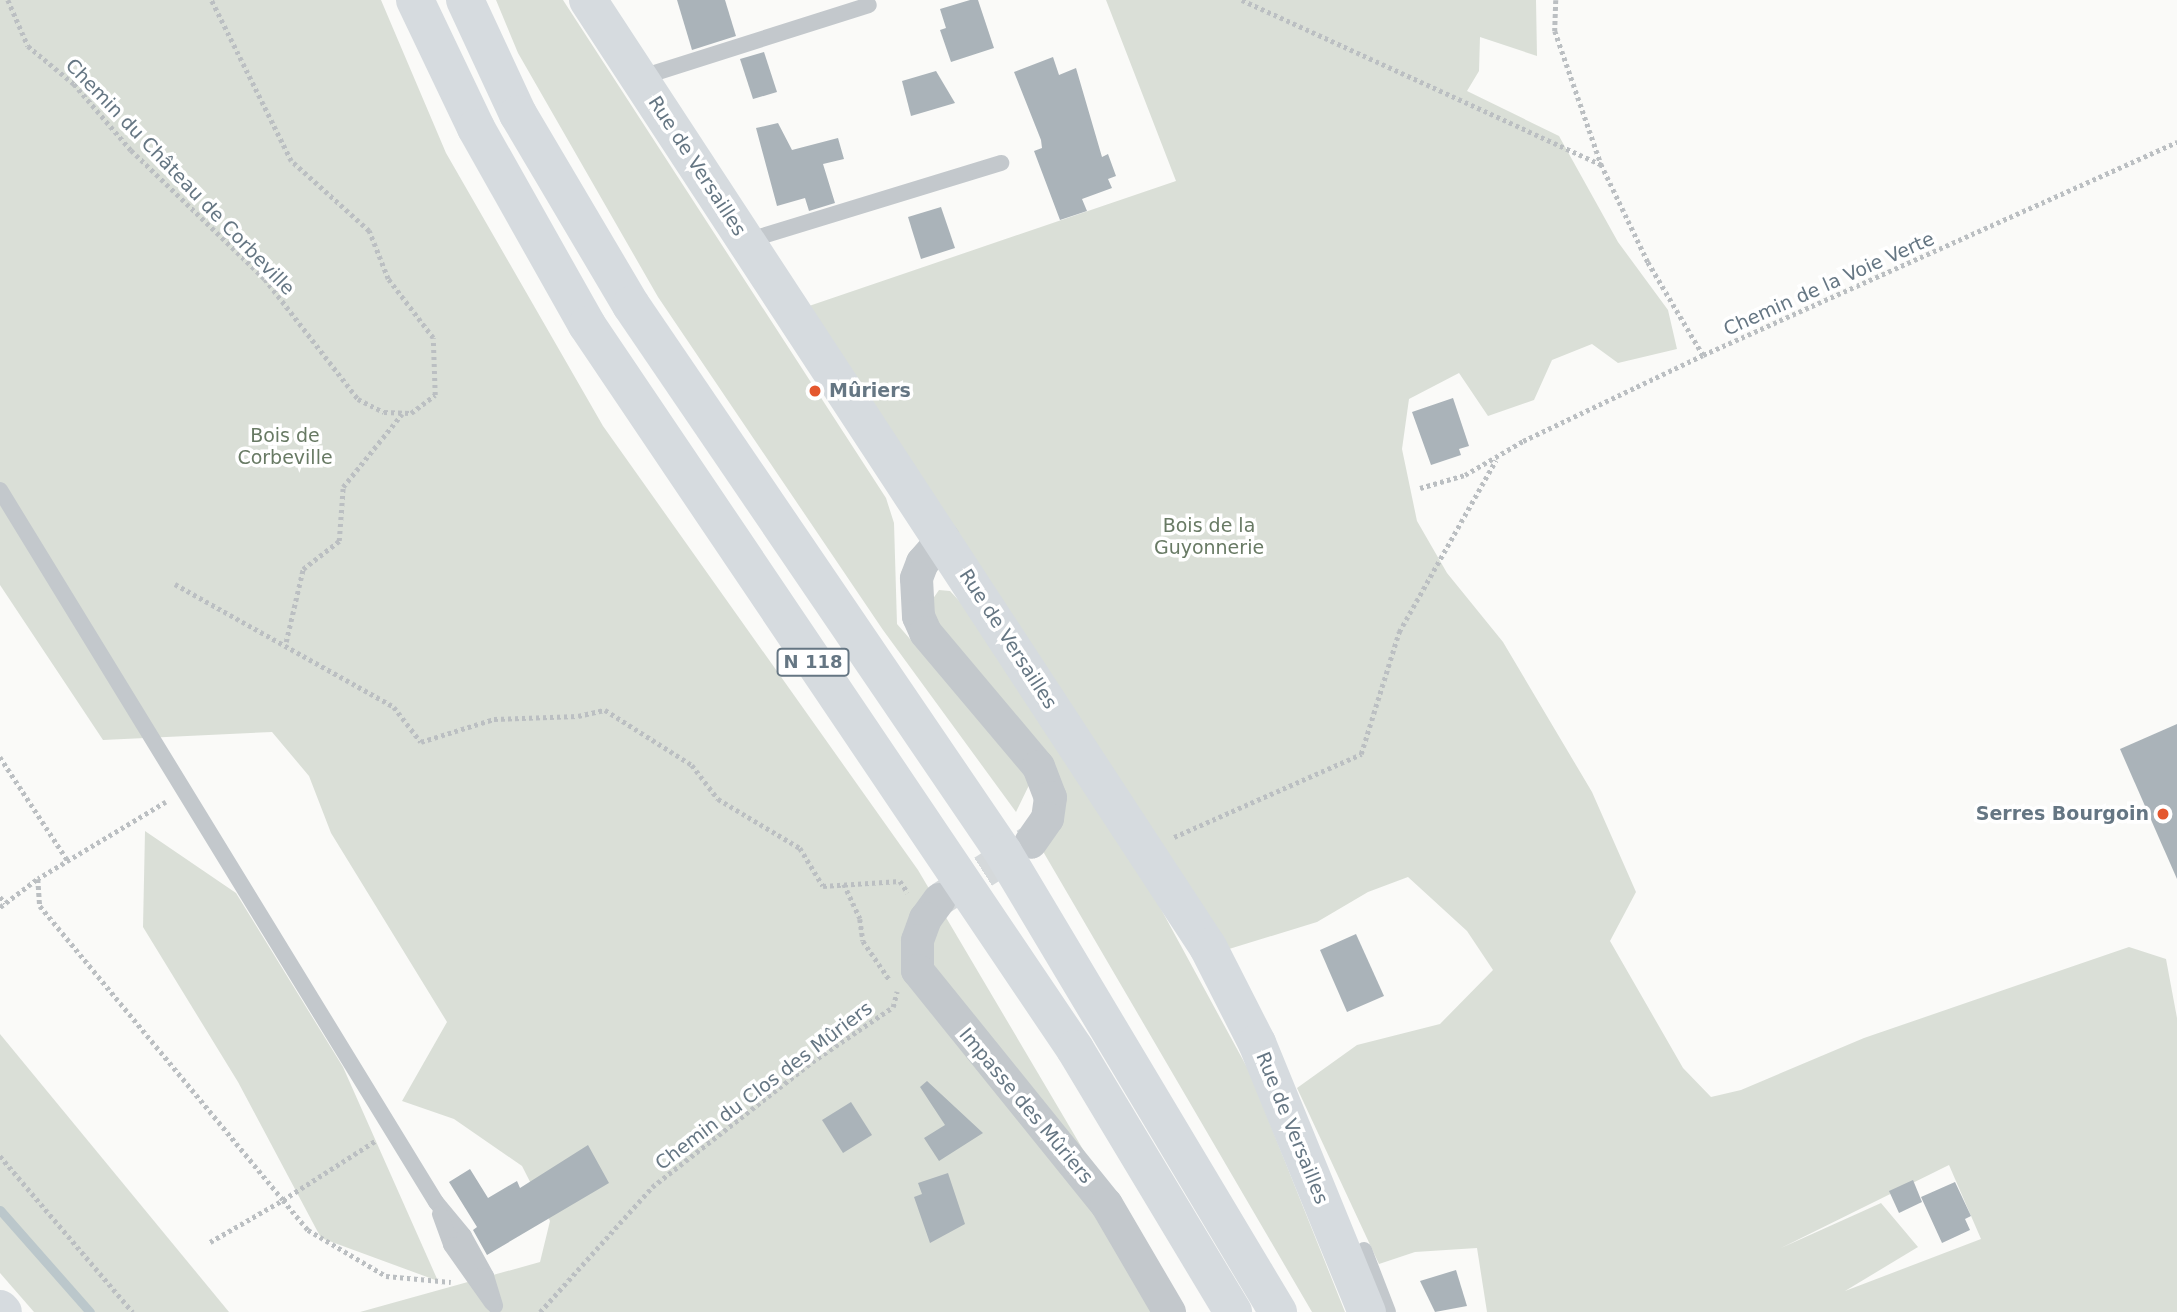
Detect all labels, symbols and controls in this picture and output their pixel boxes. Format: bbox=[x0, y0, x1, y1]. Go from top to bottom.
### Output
street label: Chemin du Château de Corbeville bbox=[61, 54, 299, 300]
street label: Rue de Versailles bbox=[643, 92, 751, 240]
street label: Chemin de la Voie Verte bbox=[1720, 227, 1938, 341]
place label: Mûriers bbox=[829, 380, 911, 402]
marker: Mûriers bbox=[807, 383, 823, 399]
park label: Bois de Corbeville bbox=[237, 425, 333, 469]
park label: Bois de la Guyonnerie bbox=[1154, 515, 1264, 559]
street label: Rue de Versailles bbox=[954, 565, 1062, 713]
road number: N 118 bbox=[776, 648, 850, 676]
place label: Serres Bourgoin bbox=[1976, 803, 2149, 825]
marker: Serres Bourgoin bbox=[2155, 806, 2171, 822]
street label: Chemin du Clos des Mûriers bbox=[651, 997, 877, 1175]
street label: Impasse des Mûriers bbox=[954, 1024, 1098, 1188]
street label: Rue de Versailles bbox=[1251, 1049, 1333, 1207]

